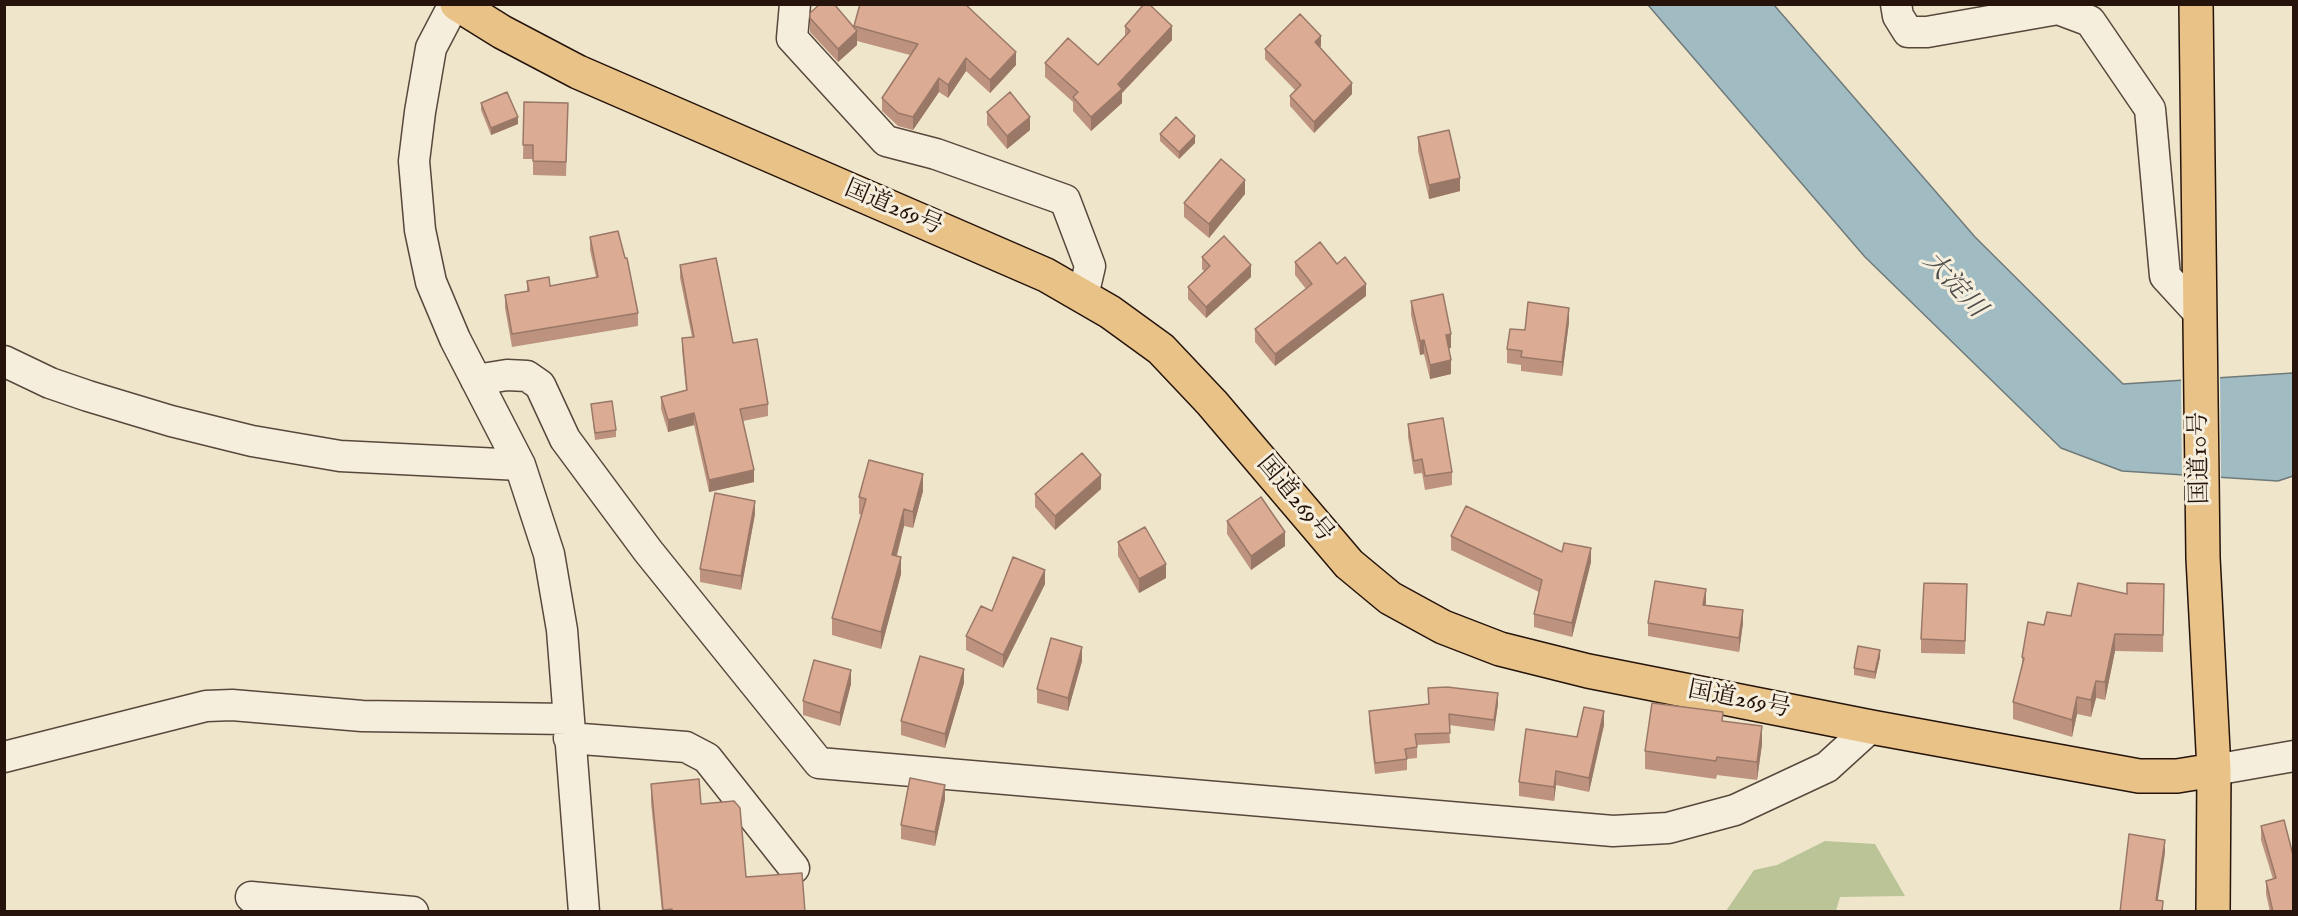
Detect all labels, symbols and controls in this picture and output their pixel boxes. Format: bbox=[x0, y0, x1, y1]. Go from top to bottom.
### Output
street label: 国道269号 bbox=[840, 175, 946, 243]
water label: 大淀川 bbox=[1915, 247, 1991, 325]
street label: 国道10号 bbox=[2186, 411, 2216, 505]
street label: 国道269号 bbox=[1250, 451, 1338, 549]
street label: 国道269号 bbox=[1685, 677, 1793, 725]

